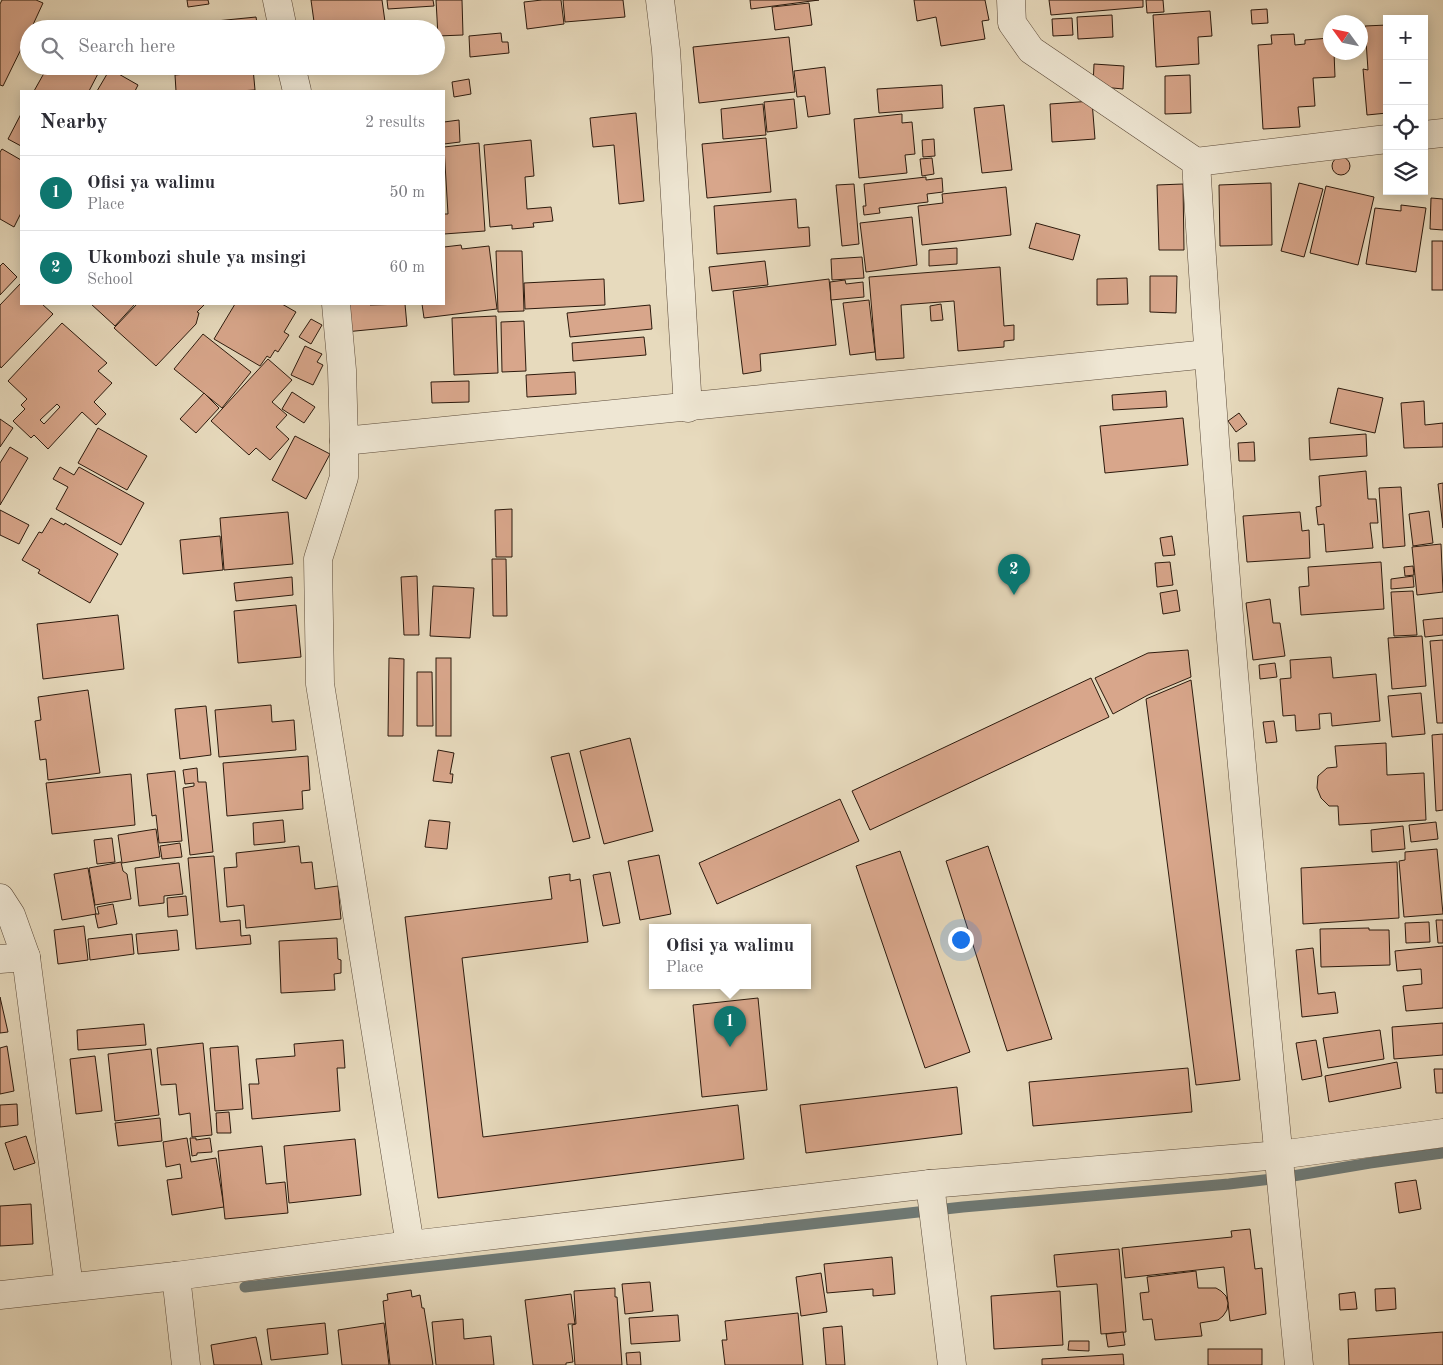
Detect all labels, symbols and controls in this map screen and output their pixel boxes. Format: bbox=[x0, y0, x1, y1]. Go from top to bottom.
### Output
north arrow bbox=[1323, 15, 1368, 60]
map controls bbox=[1383, 15, 1428, 195]
button: + bbox=[1383, 15, 1428, 60]
search box bbox=[20, 20, 445, 75]
icon: search bbox=[38, 34, 66, 62]
text: Search here bbox=[78, 38, 175, 57]
button: − bbox=[1383, 60, 1428, 105]
button: locate bbox=[1383, 105, 1428, 150]
text: Nearby bbox=[40, 112, 108, 133]
text: 2 results bbox=[365, 115, 425, 131]
button: layers bbox=[1383, 150, 1428, 195]
text: Ofisi ya walimu bbox=[87, 174, 215, 193]
text: 1 bbox=[51, 185, 61, 201]
text: 50 m bbox=[389, 185, 425, 201]
text: Place bbox=[87, 197, 124, 213]
text: Ukombozi shule ya msingi bbox=[87, 249, 306, 268]
text: 2 bbox=[51, 260, 61, 276]
text: 60 m bbox=[389, 260, 425, 276]
text: School bbox=[87, 272, 133, 288]
pin: 2 bbox=[998, 554, 1030, 595]
popup bbox=[649, 924, 811, 989]
your location bbox=[948, 927, 974, 953]
text: Ofisi ya walimu bbox=[666, 937, 794, 956]
text: Place bbox=[666, 960, 703, 976]
pin: 1 bbox=[714, 1006, 746, 1047]

